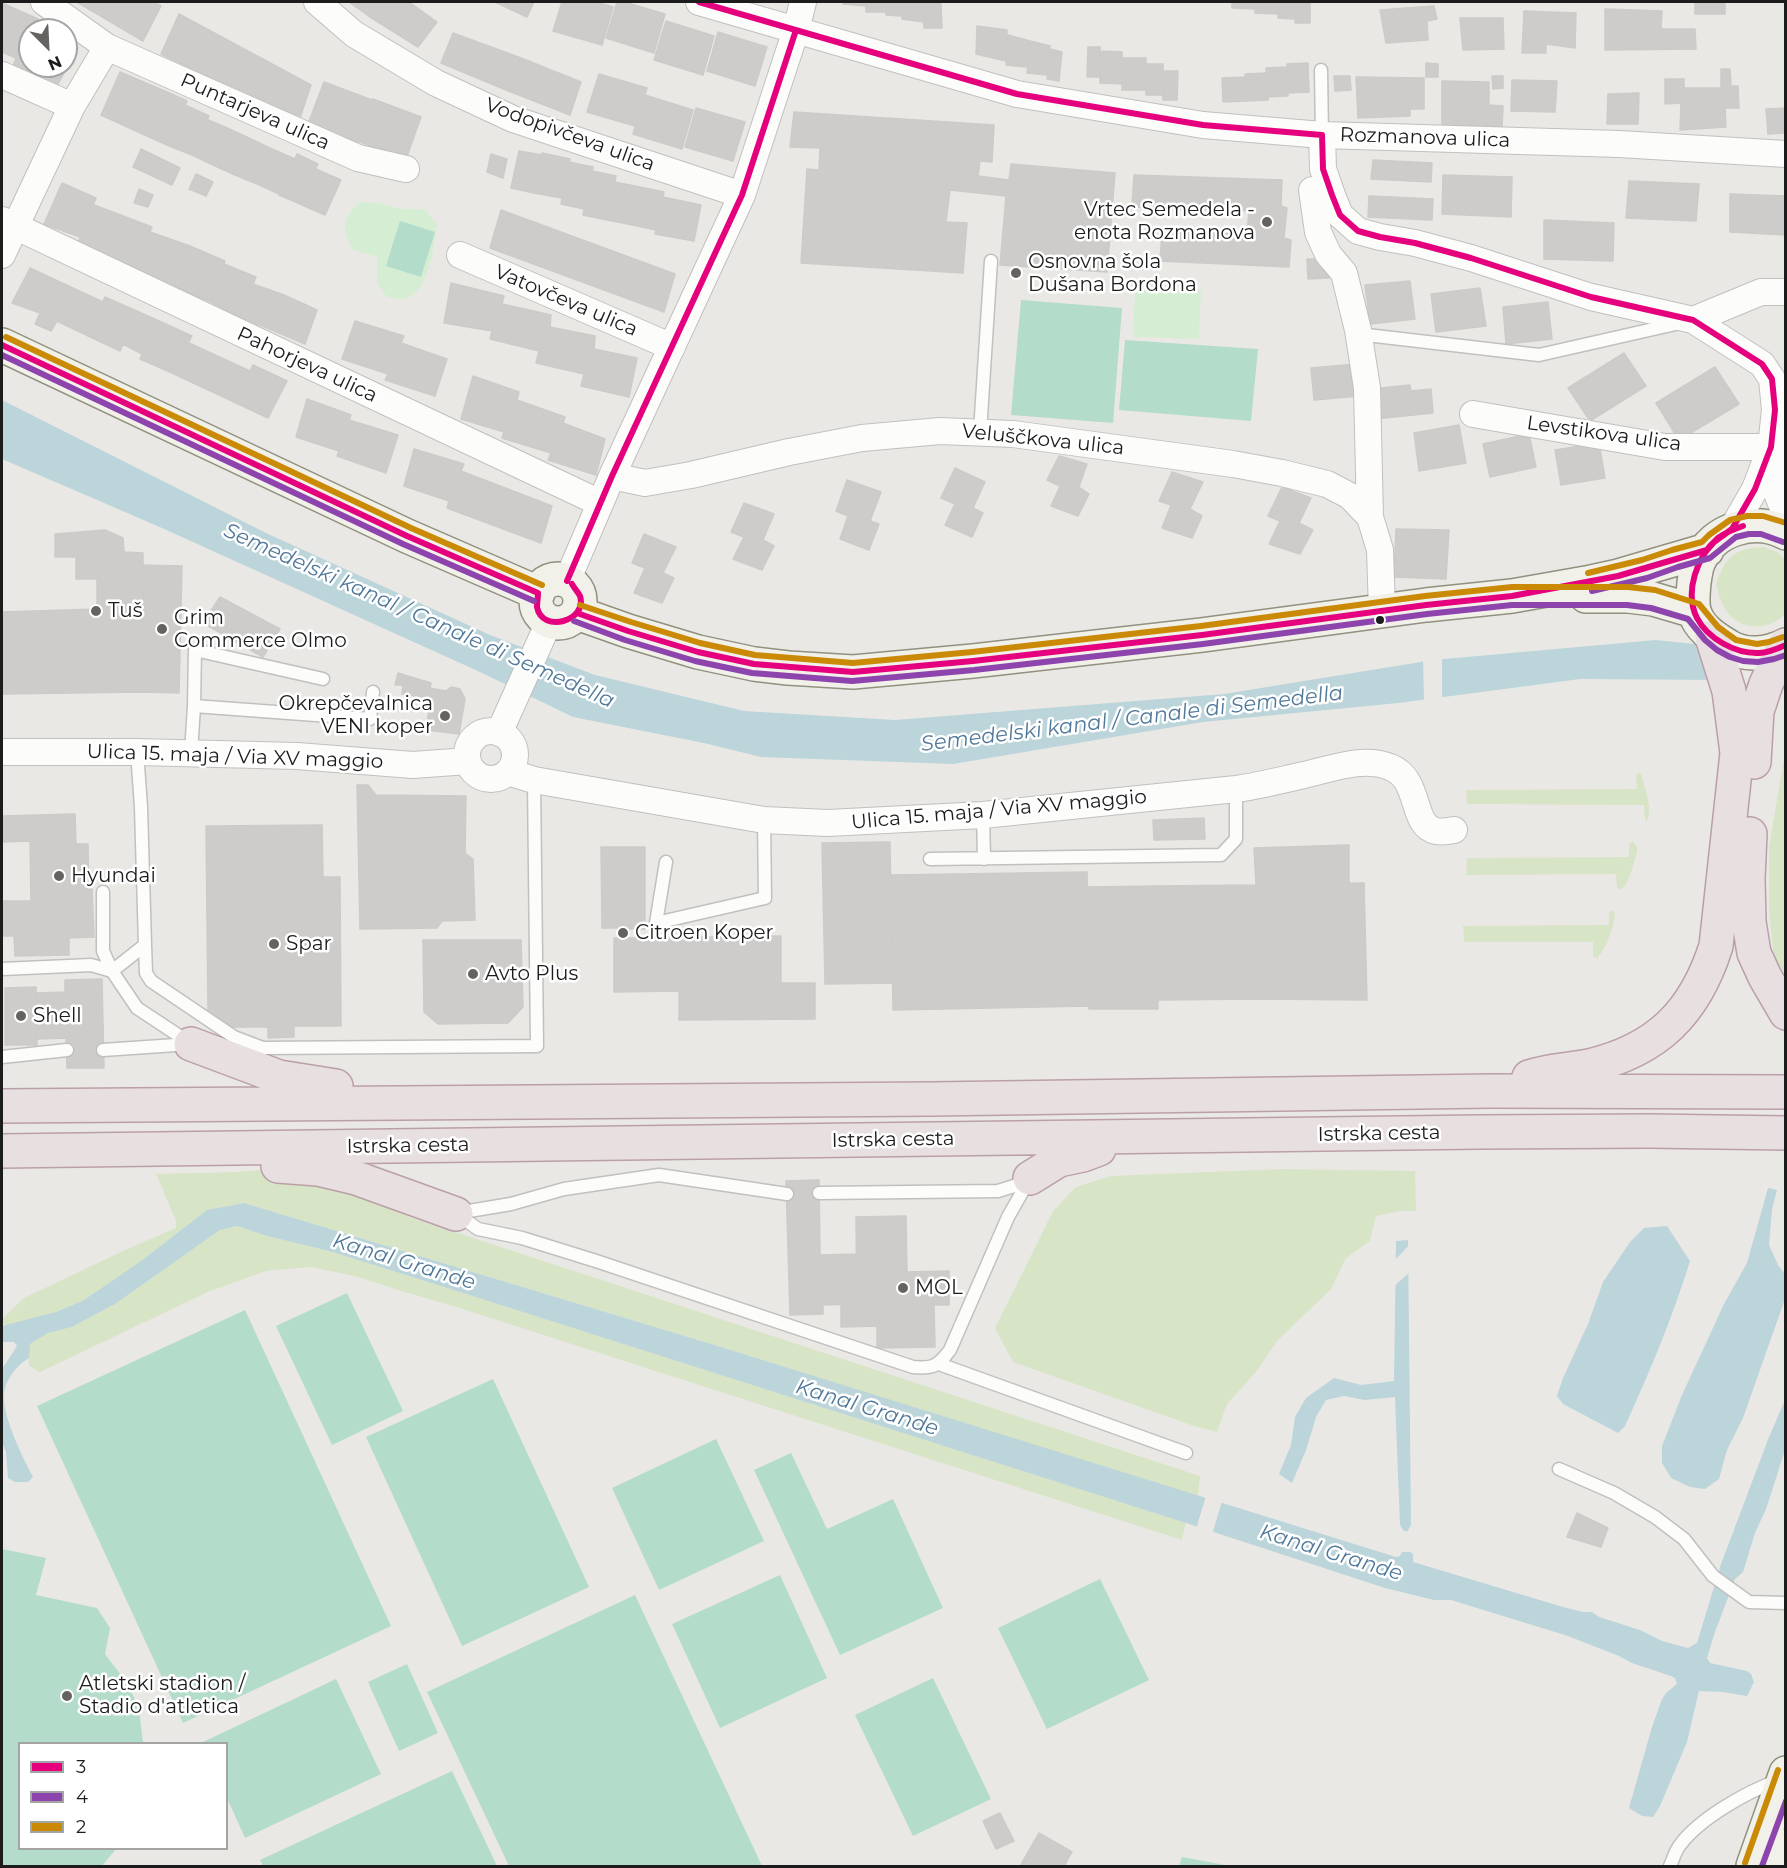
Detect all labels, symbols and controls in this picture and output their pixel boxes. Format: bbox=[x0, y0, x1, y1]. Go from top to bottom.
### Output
north arrow bbox=[18, 18, 78, 78]
text: N bbox=[45, 52, 64, 74]
street label: Puntarjeva ulica bbox=[177, 68, 333, 156]
street label: Vodopivčeva ulica bbox=[482, 93, 658, 177]
street label: Rozmanova ulica bbox=[1339, 123, 1511, 153]
place label: Vrtec Semedela - enota Rozmanova bbox=[1074, 198, 1255, 245]
marker: Vrtec Semedela - enota Rozmanova bbox=[1260, 215, 1274, 229]
place label: Osnovna šola Dušana Bordona bbox=[1028, 250, 1197, 297]
street label: Vatovčeva ulica bbox=[491, 260, 641, 342]
marker: Osnovna šola Dušana Bordona bbox=[1009, 266, 1023, 280]
street label: Pahorjeva ulica bbox=[233, 322, 381, 408]
street label: Levstikova ulica bbox=[1525, 411, 1683, 457]
street label: Veluščkova ulica bbox=[961, 420, 1125, 460]
water label: Semedelski kanal / Canale di Semedella bbox=[220, 518, 618, 714]
place label: Tuš bbox=[108, 599, 142, 623]
marker: Tuš bbox=[89, 604, 103, 618]
place label: Grim Commerce Olmo bbox=[174, 606, 347, 653]
unlabelled marker bbox=[1374, 614, 1386, 626]
marker: Grim Commerce Olmo bbox=[155, 622, 169, 636]
water label: Semedelski kanal / Canale di Semedella bbox=[920, 681, 1344, 757]
place label: Okrepčevalnica VENI koper bbox=[278, 692, 433, 739]
marker: Okrepčevalnica VENI koper bbox=[438, 709, 452, 723]
street label: Ulica 15. maja / Via XV maggio bbox=[86, 740, 384, 774]
street label: Ulica 15. maja / Via XV maggio bbox=[850, 785, 1148, 835]
place label: Hyundai bbox=[71, 864, 156, 888]
marker: Hyundai bbox=[52, 869, 66, 883]
place label: Citroen Koper bbox=[635, 921, 774, 945]
marker: Citroen Koper bbox=[616, 926, 630, 940]
place label: Spar bbox=[286, 932, 332, 956]
marker: Spar bbox=[267, 937, 281, 951]
place label: Avto Plus bbox=[485, 962, 578, 986]
marker: Avto Plus bbox=[466, 967, 480, 981]
place label: Shell bbox=[33, 1004, 82, 1028]
marker: Shell bbox=[14, 1009, 28, 1023]
street label: Istrska cesta bbox=[1317, 1121, 1441, 1147]
street label: Istrska cesta bbox=[831, 1127, 955, 1153]
street label: Istrska cesta bbox=[346, 1133, 470, 1159]
water label: Kanal Grande bbox=[330, 1228, 478, 1296]
place label: MOL bbox=[915, 1276, 963, 1300]
marker: MOL bbox=[896, 1281, 910, 1295]
water label: Kanal Grande bbox=[793, 1374, 941, 1442]
water label: Kanal Grande bbox=[1257, 1519, 1405, 1587]
place label: Atletski stadion / Stadio d'atletica bbox=[79, 1672, 245, 1719]
marker: Atletski stadion / Stadio d'atletica bbox=[60, 1689, 74, 1703]
legend bbox=[18, 1742, 228, 1850]
text: 3 bbox=[76, 1756, 86, 1778]
text: 4 bbox=[76, 1786, 88, 1808]
text: 2 bbox=[76, 1816, 86, 1838]

